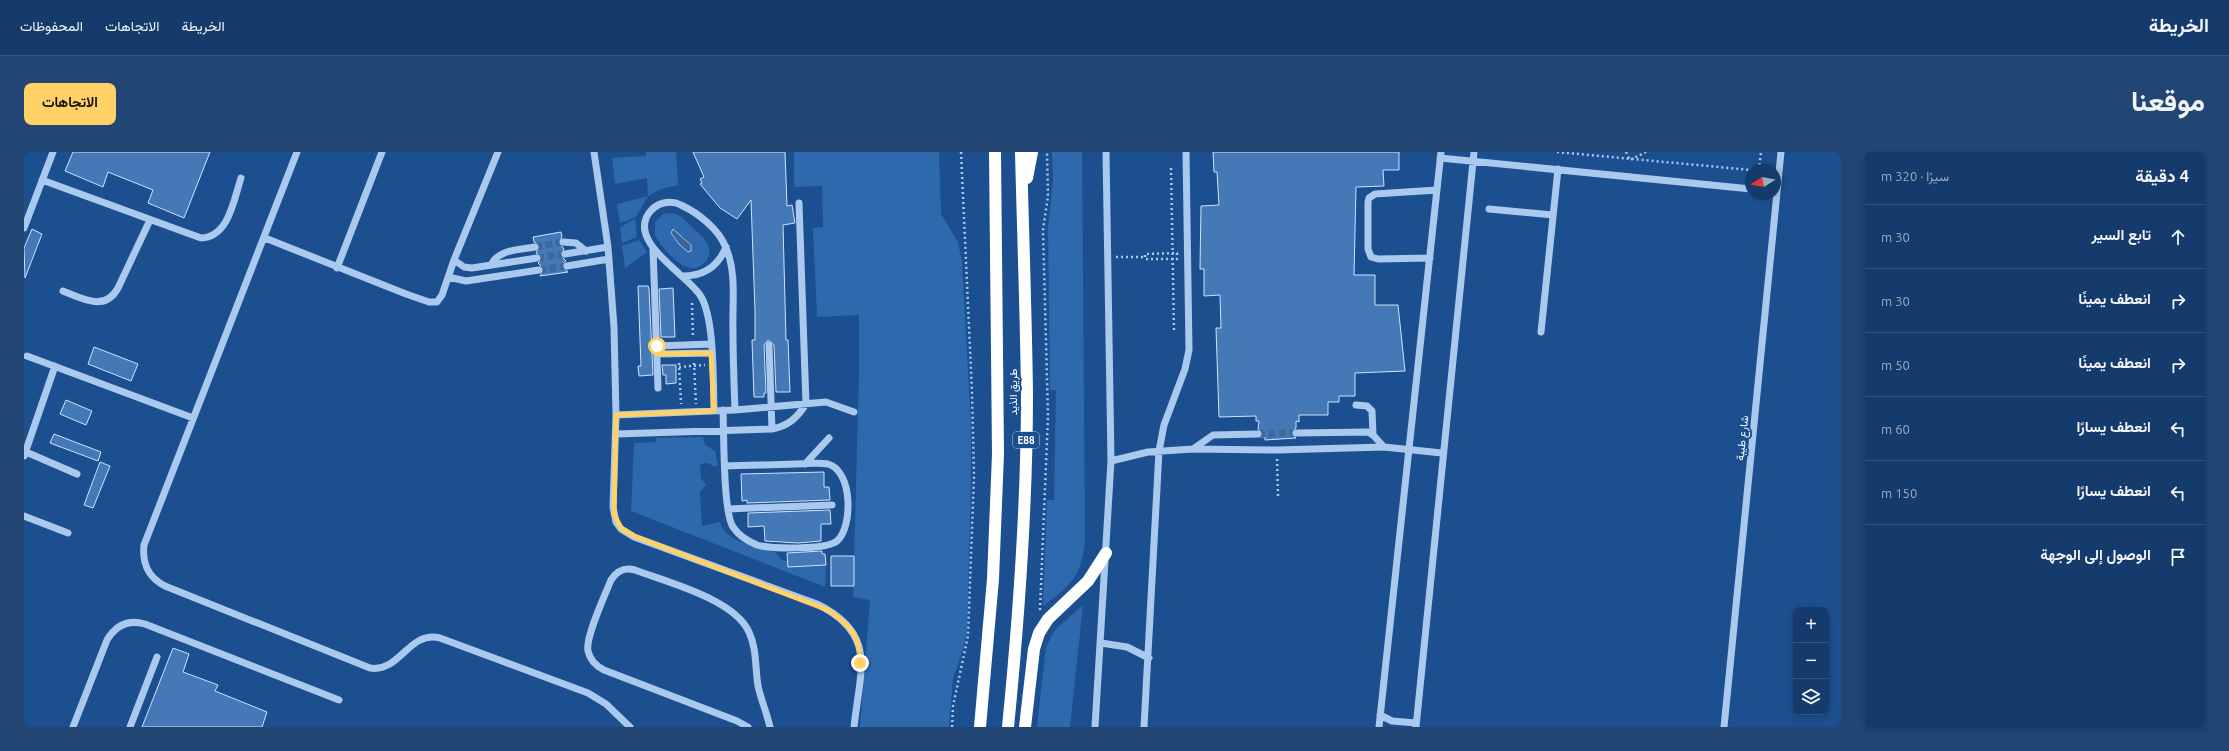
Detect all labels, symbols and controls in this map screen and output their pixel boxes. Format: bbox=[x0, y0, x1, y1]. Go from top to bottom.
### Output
text: الخريطة bbox=[2149, 14, 2209, 36]
text: المحفوظات bbox=[20, 18, 83, 34]
text: الاتجاهات bbox=[105, 18, 159, 34]
text: الخريطة bbox=[181, 18, 225, 34]
button: الاتجاهات bbox=[24, 83, 116, 125]
text: موقعنا bbox=[2131, 85, 2205, 116]
north arrow bbox=[1745, 164, 1781, 200]
text: 4 دقيقة bbox=[2135, 166, 2189, 185]
text: سيرًا · 320 m bbox=[1881, 169, 1949, 183]
text: تابع السير bbox=[2092, 226, 2151, 243]
icon: ahead bbox=[2167, 226, 2189, 248]
text: 30 m bbox=[1881, 230, 1910, 244]
text: انعطف يمينًا bbox=[2078, 290, 2151, 307]
icon: right bbox=[2167, 290, 2189, 312]
text: 30 m bbox=[1881, 294, 1910, 308]
route start bbox=[648, 337, 666, 355]
text: انعطف يمينًا bbox=[2078, 354, 2151, 371]
icon: right bbox=[2167, 354, 2189, 376]
text: 50 m bbox=[1881, 358, 1910, 372]
street label: طريق الذيد bbox=[1007, 369, 1020, 415]
street label: شارع طيبة bbox=[1734, 415, 1752, 461]
text: انعطف يسارًا bbox=[2076, 418, 2151, 435]
icon: left bbox=[2167, 418, 2189, 440]
text: 60 m bbox=[1881, 422, 1910, 436]
road number: E88 bbox=[1013, 432, 1039, 448]
text: انعطف يسارًا bbox=[2076, 482, 2151, 499]
icon: left bbox=[2167, 482, 2189, 504]
text: 150 m bbox=[1881, 486, 1917, 500]
text: الوصول إلى الوجهة bbox=[2040, 546, 2151, 563]
icon: arrive bbox=[2167, 546, 2189, 568]
map controls bbox=[1793, 607, 1829, 715]
button: + bbox=[1793, 607, 1829, 643]
button: − bbox=[1793, 643, 1829, 679]
route end bbox=[851, 654, 869, 672]
button: layers bbox=[1793, 679, 1829, 715]

